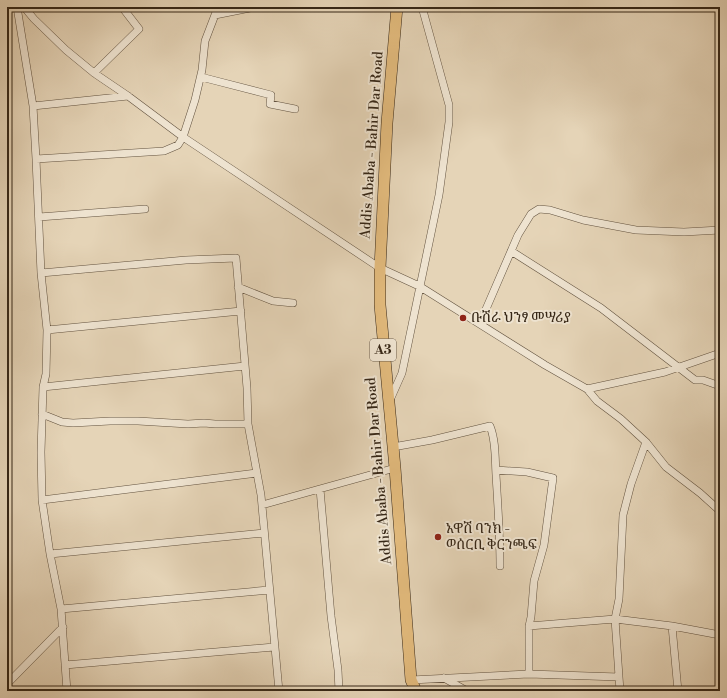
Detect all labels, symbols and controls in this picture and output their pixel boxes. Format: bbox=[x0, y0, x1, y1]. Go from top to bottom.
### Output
street label: Addis Ababa - Bahir Dar Road bbox=[356, 51, 388, 240]
place label: ቡሽራ ህንፃ መሣሪያ bbox=[471, 309, 571, 327]
marker: ቡሽራ ህንፃ መሣሪያ bbox=[458, 313, 468, 323]
road number: A3 bbox=[370, 339, 396, 361]
street label: Addis Ababa - Bahir Dar Road bbox=[362, 377, 396, 566]
place label: አዋሽ ባንክ - ወሰርቢ ቅርንጫፍ bbox=[446, 520, 537, 554]
marker: አዋሽ ባንክ - ወሰርቢ ቅርንጫፍ bbox=[433, 532, 443, 542]

